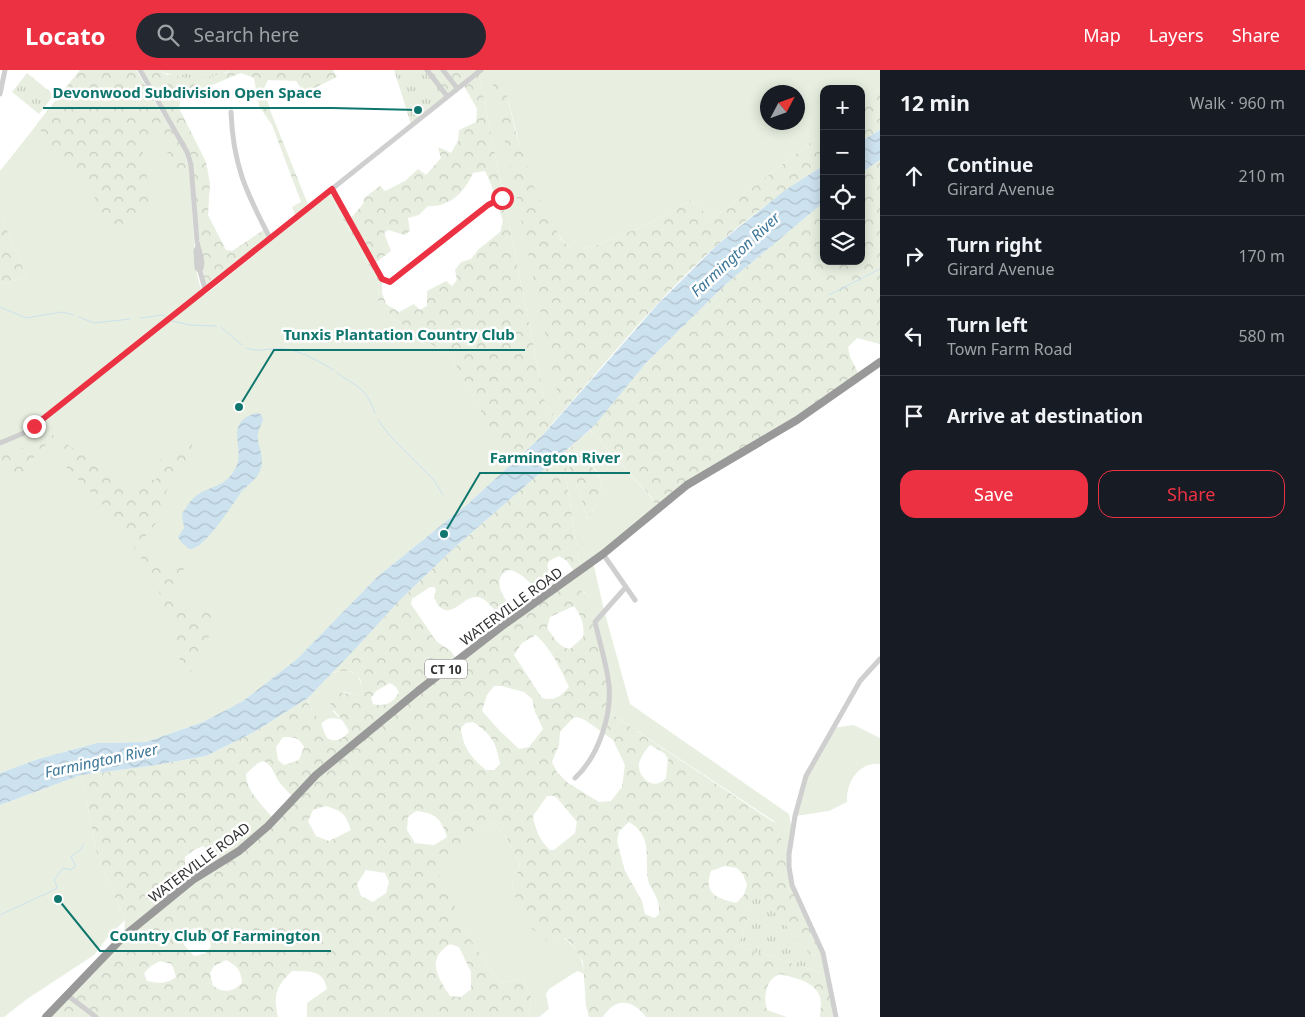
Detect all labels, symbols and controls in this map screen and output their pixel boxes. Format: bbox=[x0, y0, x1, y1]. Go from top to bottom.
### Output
search box bbox=[136, 13, 486, 58]
text: Locato bbox=[25, 19, 106, 52]
icon: search bbox=[154, 21, 182, 49]
text: Search here bbox=[194, 22, 299, 48]
text: Map bbox=[1083, 23, 1121, 47]
text: Layers bbox=[1149, 23, 1204, 47]
text: Share bbox=[1232, 23, 1280, 47]
callout: Devonwood Subdivision Open Space bbox=[43, 78, 332, 108]
text: Devonwood Subdivision Open Space bbox=[52, 82, 322, 102]
north arrow bbox=[760, 85, 805, 130]
map controls bbox=[820, 85, 865, 265]
button: + bbox=[820, 85, 865, 130]
text: 12 min bbox=[900, 89, 970, 117]
text: Walk · 960 m bbox=[1190, 92, 1285, 114]
button: − bbox=[820, 130, 865, 175]
text: Continue bbox=[947, 152, 1033, 178]
icon: ahead bbox=[900, 162, 928, 190]
text: 210 m bbox=[1238, 165, 1285, 187]
button: locate bbox=[820, 175, 865, 220]
text: Girard Avenue bbox=[947, 178, 1055, 200]
route start bbox=[491, 187, 514, 210]
water label: Farmington River bbox=[686, 207, 785, 301]
button: layers bbox=[820, 220, 865, 265]
text: Turn right bbox=[947, 232, 1042, 258]
icon: right bbox=[900, 242, 928, 270]
text: 170 m bbox=[1238, 245, 1285, 267]
text: Girard Avenue bbox=[947, 258, 1055, 280]
text: Turn left bbox=[947, 312, 1028, 338]
callout: Tunxis Plantation Country Club bbox=[274, 320, 525, 350]
icon: left bbox=[900, 322, 928, 350]
text: Tunxis Plantation Country Club bbox=[283, 324, 515, 344]
text: 580 m bbox=[1238, 325, 1285, 347]
text: Town Farm Road bbox=[947, 338, 1072, 360]
icon: arrive bbox=[900, 402, 928, 430]
text: Arrive at destination bbox=[947, 403, 1143, 429]
route end bbox=[23, 415, 46, 438]
callout: Farmington River bbox=[480, 443, 630, 473]
text: Farmington River bbox=[490, 447, 620, 467]
button: Save bbox=[900, 470, 1088, 518]
button: Share bbox=[1098, 470, 1285, 518]
street label: WATERVILLE ROAD bbox=[456, 562, 566, 650]
road number: CT 10 bbox=[425, 660, 467, 678]
water label: Farmington River bbox=[43, 738, 160, 782]
street label: WATERVILLE ROAD bbox=[144, 818, 254, 906]
callout: Country Club Of Farmington bbox=[100, 921, 331, 951]
text: Country Club Of Farmington bbox=[110, 925, 320, 945]

